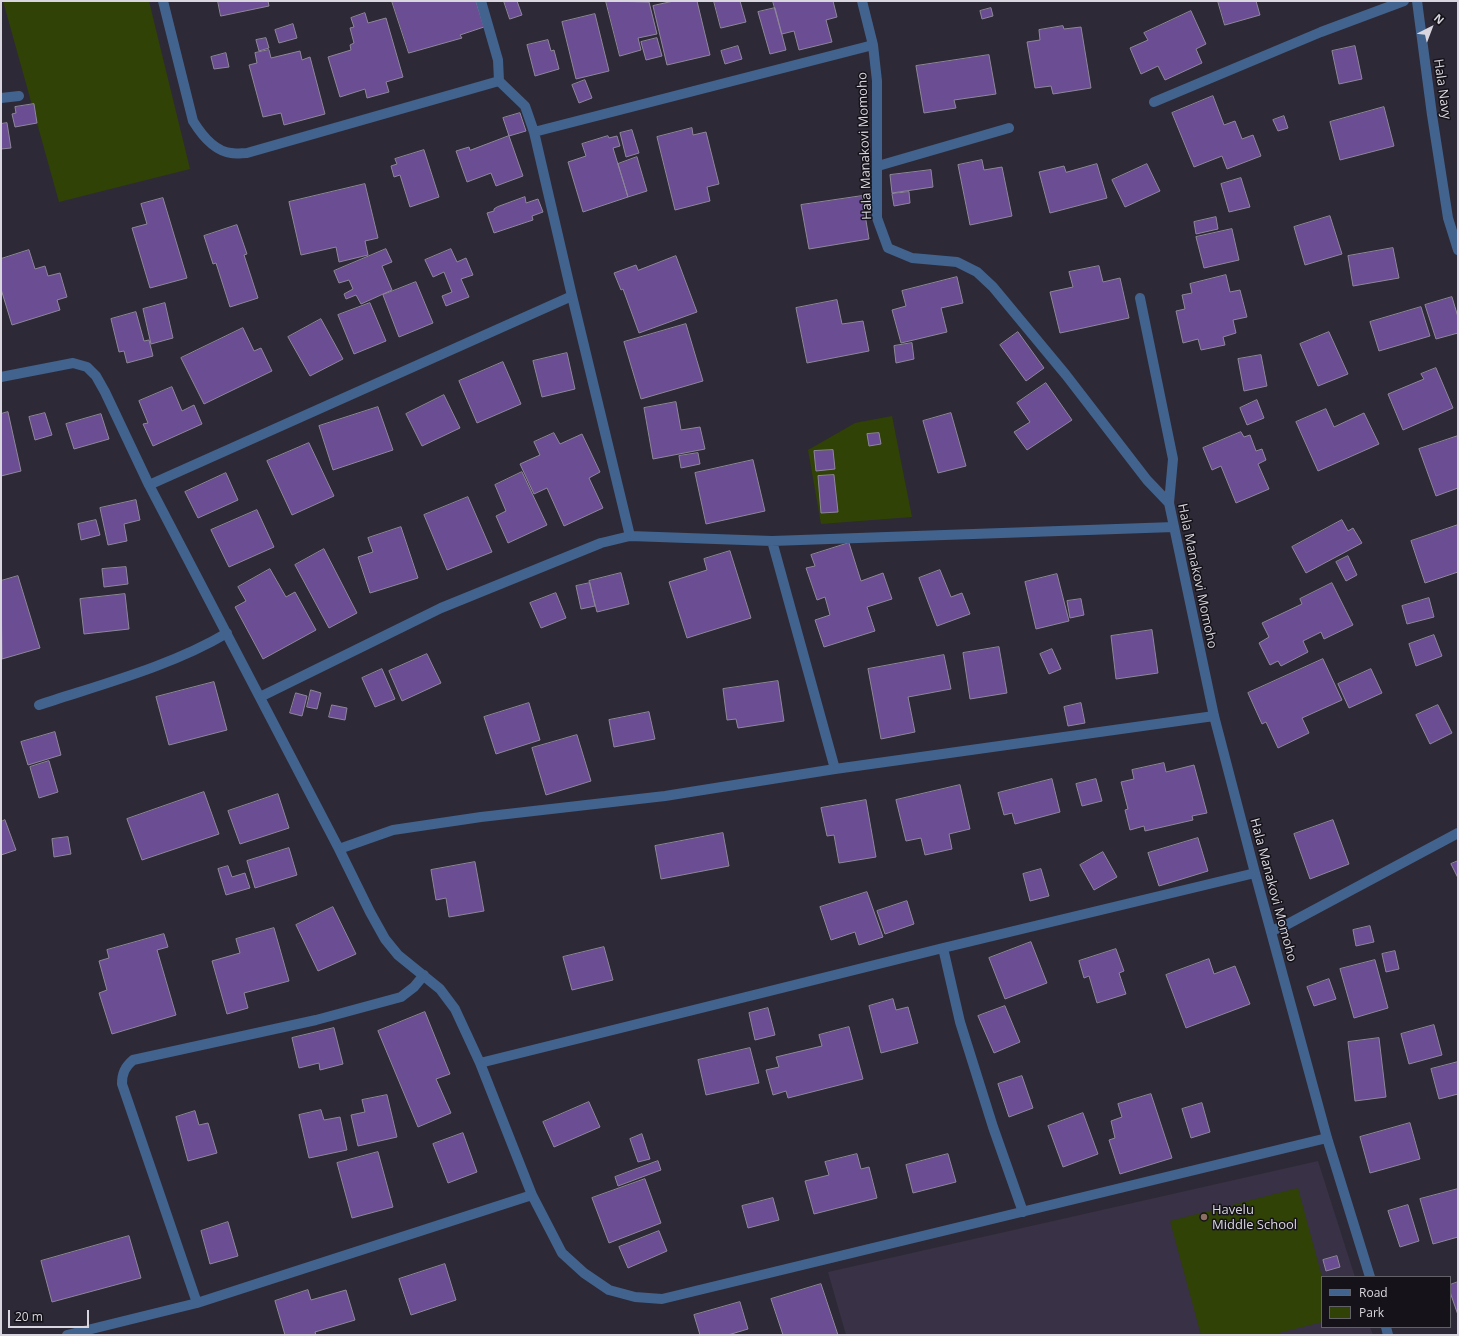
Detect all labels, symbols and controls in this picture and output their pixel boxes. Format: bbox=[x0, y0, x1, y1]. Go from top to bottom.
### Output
north arrow bbox=[1411, 8, 1451, 48]
text: N bbox=[1431, 10, 1448, 27]
street label: Hala Navy bbox=[1430, 58, 1454, 120]
street label: Hala Manakovi Momoho bbox=[855, 72, 875, 220]
street label: Hala Manakovi Momoho bbox=[1174, 502, 1220, 650]
street label: Hala Manakovi Momoho bbox=[1246, 817, 1300, 963]
place label: Havelu Middle School bbox=[1212, 1202, 1297, 1233]
marker: Havelu Middle School bbox=[1199, 1212, 1209, 1222]
legend bbox=[1321, 1276, 1451, 1328]
text: Road bbox=[1359, 1284, 1388, 1301]
scale bar bbox=[10, 1302, 91, 1328]
text: Park bbox=[1359, 1304, 1384, 1321]
text: 20 m bbox=[15, 1308, 43, 1325]

